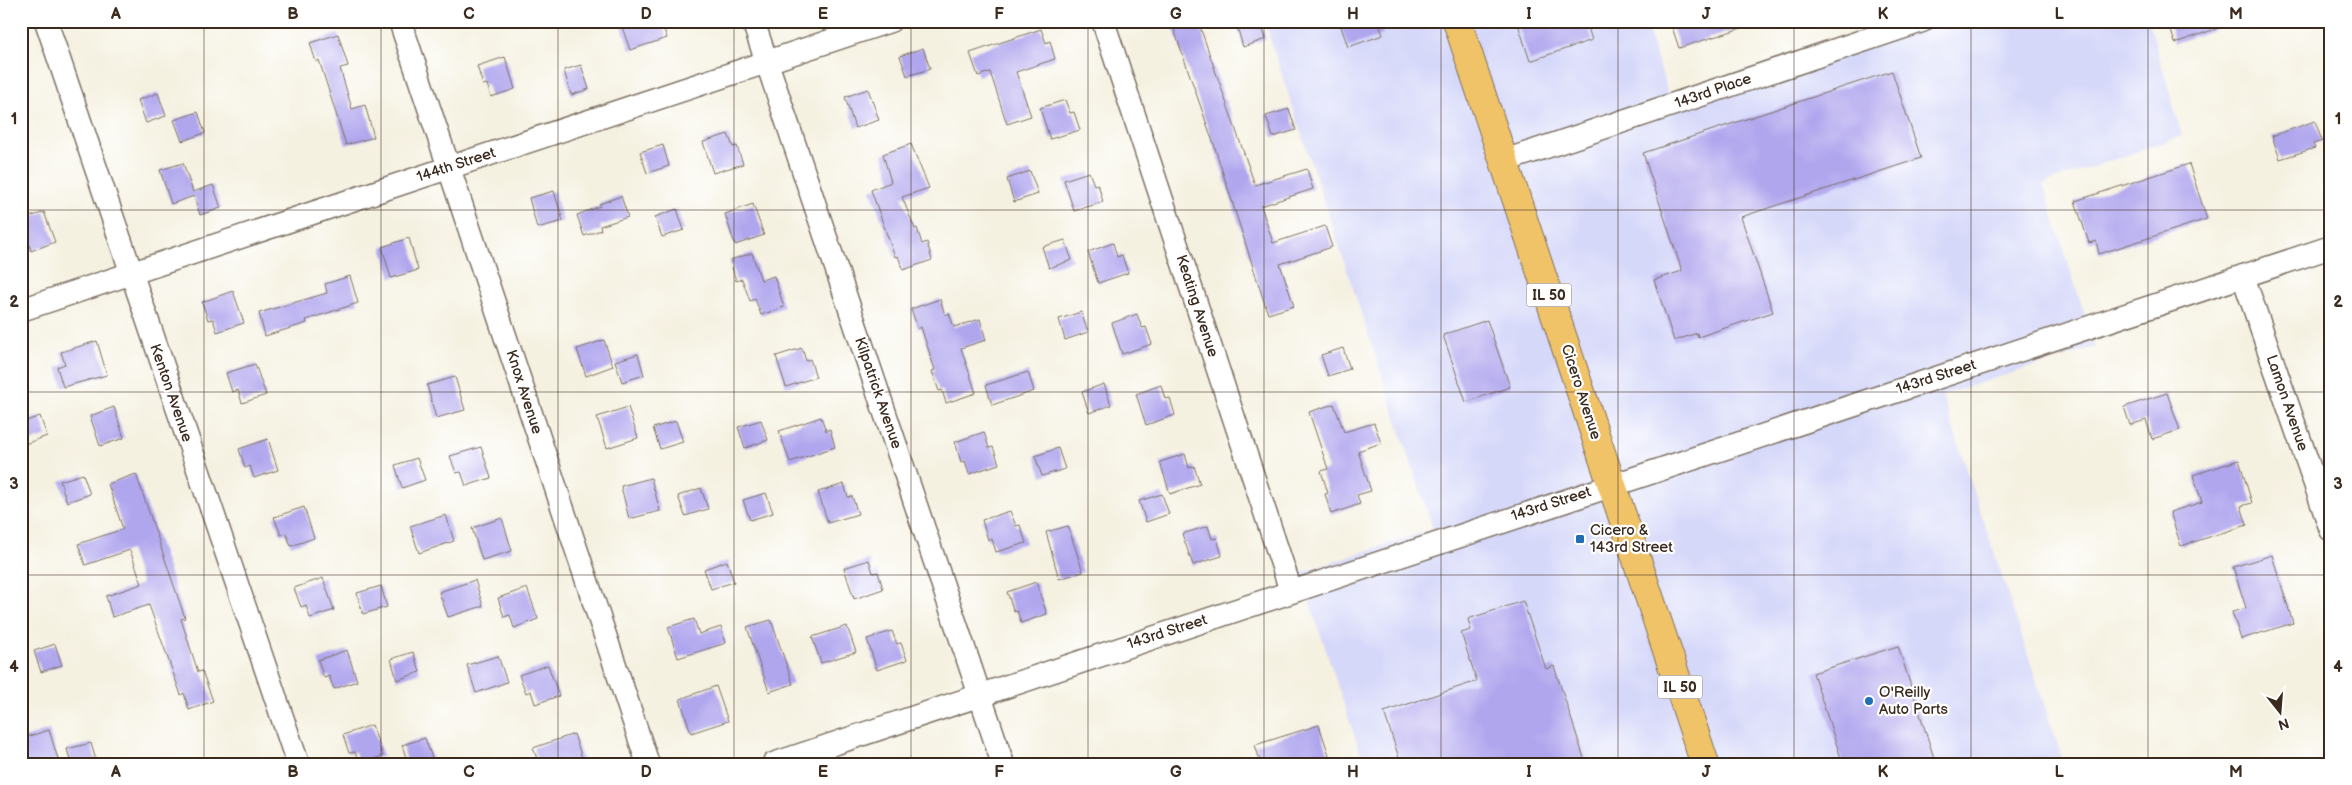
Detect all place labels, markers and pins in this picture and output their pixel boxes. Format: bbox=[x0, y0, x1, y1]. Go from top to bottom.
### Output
place label: Cicero & 143rd Street bbox=[1590, 521, 1673, 557]
marker: Cicero & 143rd Street bbox=[1574, 533, 1586, 545]
place label: O'Reilly Auto Parts bbox=[1879, 683, 1948, 719]
marker: O'Reilly Auto Parts bbox=[1863, 695, 1875, 707]

